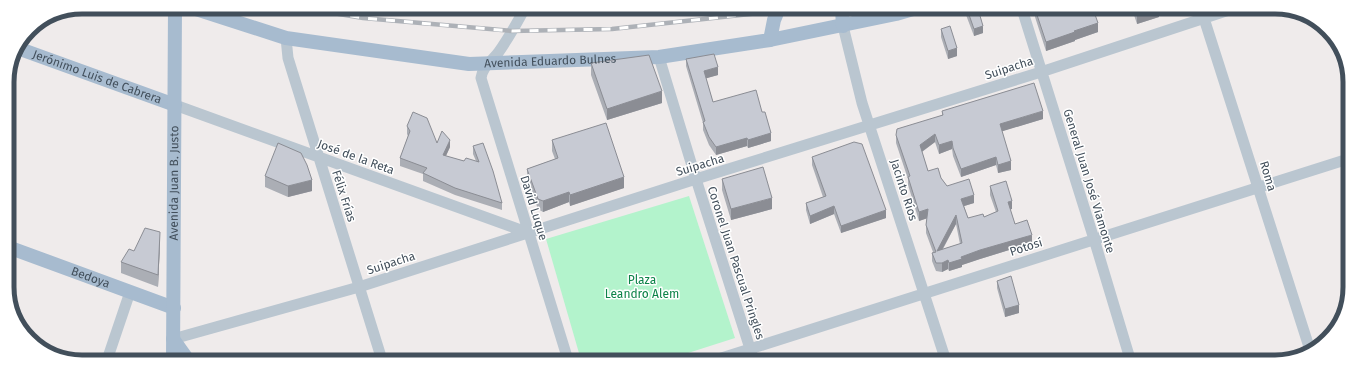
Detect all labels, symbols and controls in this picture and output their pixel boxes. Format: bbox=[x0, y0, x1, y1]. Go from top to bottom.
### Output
street label: Jerónimo Luis de Cabrera bbox=[31, 47, 164, 107]
street label: Avenida Eduardo Bulnes bbox=[484, 52, 617, 70]
street label: Suipacha bbox=[983, 54, 1035, 82]
street label: General Juan José Viamonte bbox=[1060, 107, 1118, 255]
street label: Avenida Juan B. Justo bbox=[167, 126, 181, 240]
street label: José de la Reta bbox=[316, 137, 396, 177]
street label: Suipacha bbox=[674, 151, 726, 179]
street label: Jacinto Ríos bbox=[887, 157, 921, 223]
street label: Roma bbox=[1257, 159, 1279, 193]
street label: Félix Frías bbox=[329, 168, 359, 224]
street label: David Luque bbox=[517, 174, 551, 242]
street label: Coronel Juan Pascual Pringles bbox=[705, 185, 768, 342]
street label: Potosí bbox=[1008, 235, 1045, 259]
street label: Suipacha bbox=[365, 249, 417, 277]
street label: Bedoya bbox=[69, 264, 112, 291]
park label: Plaza Leandro Alem bbox=[605, 273, 679, 301]

